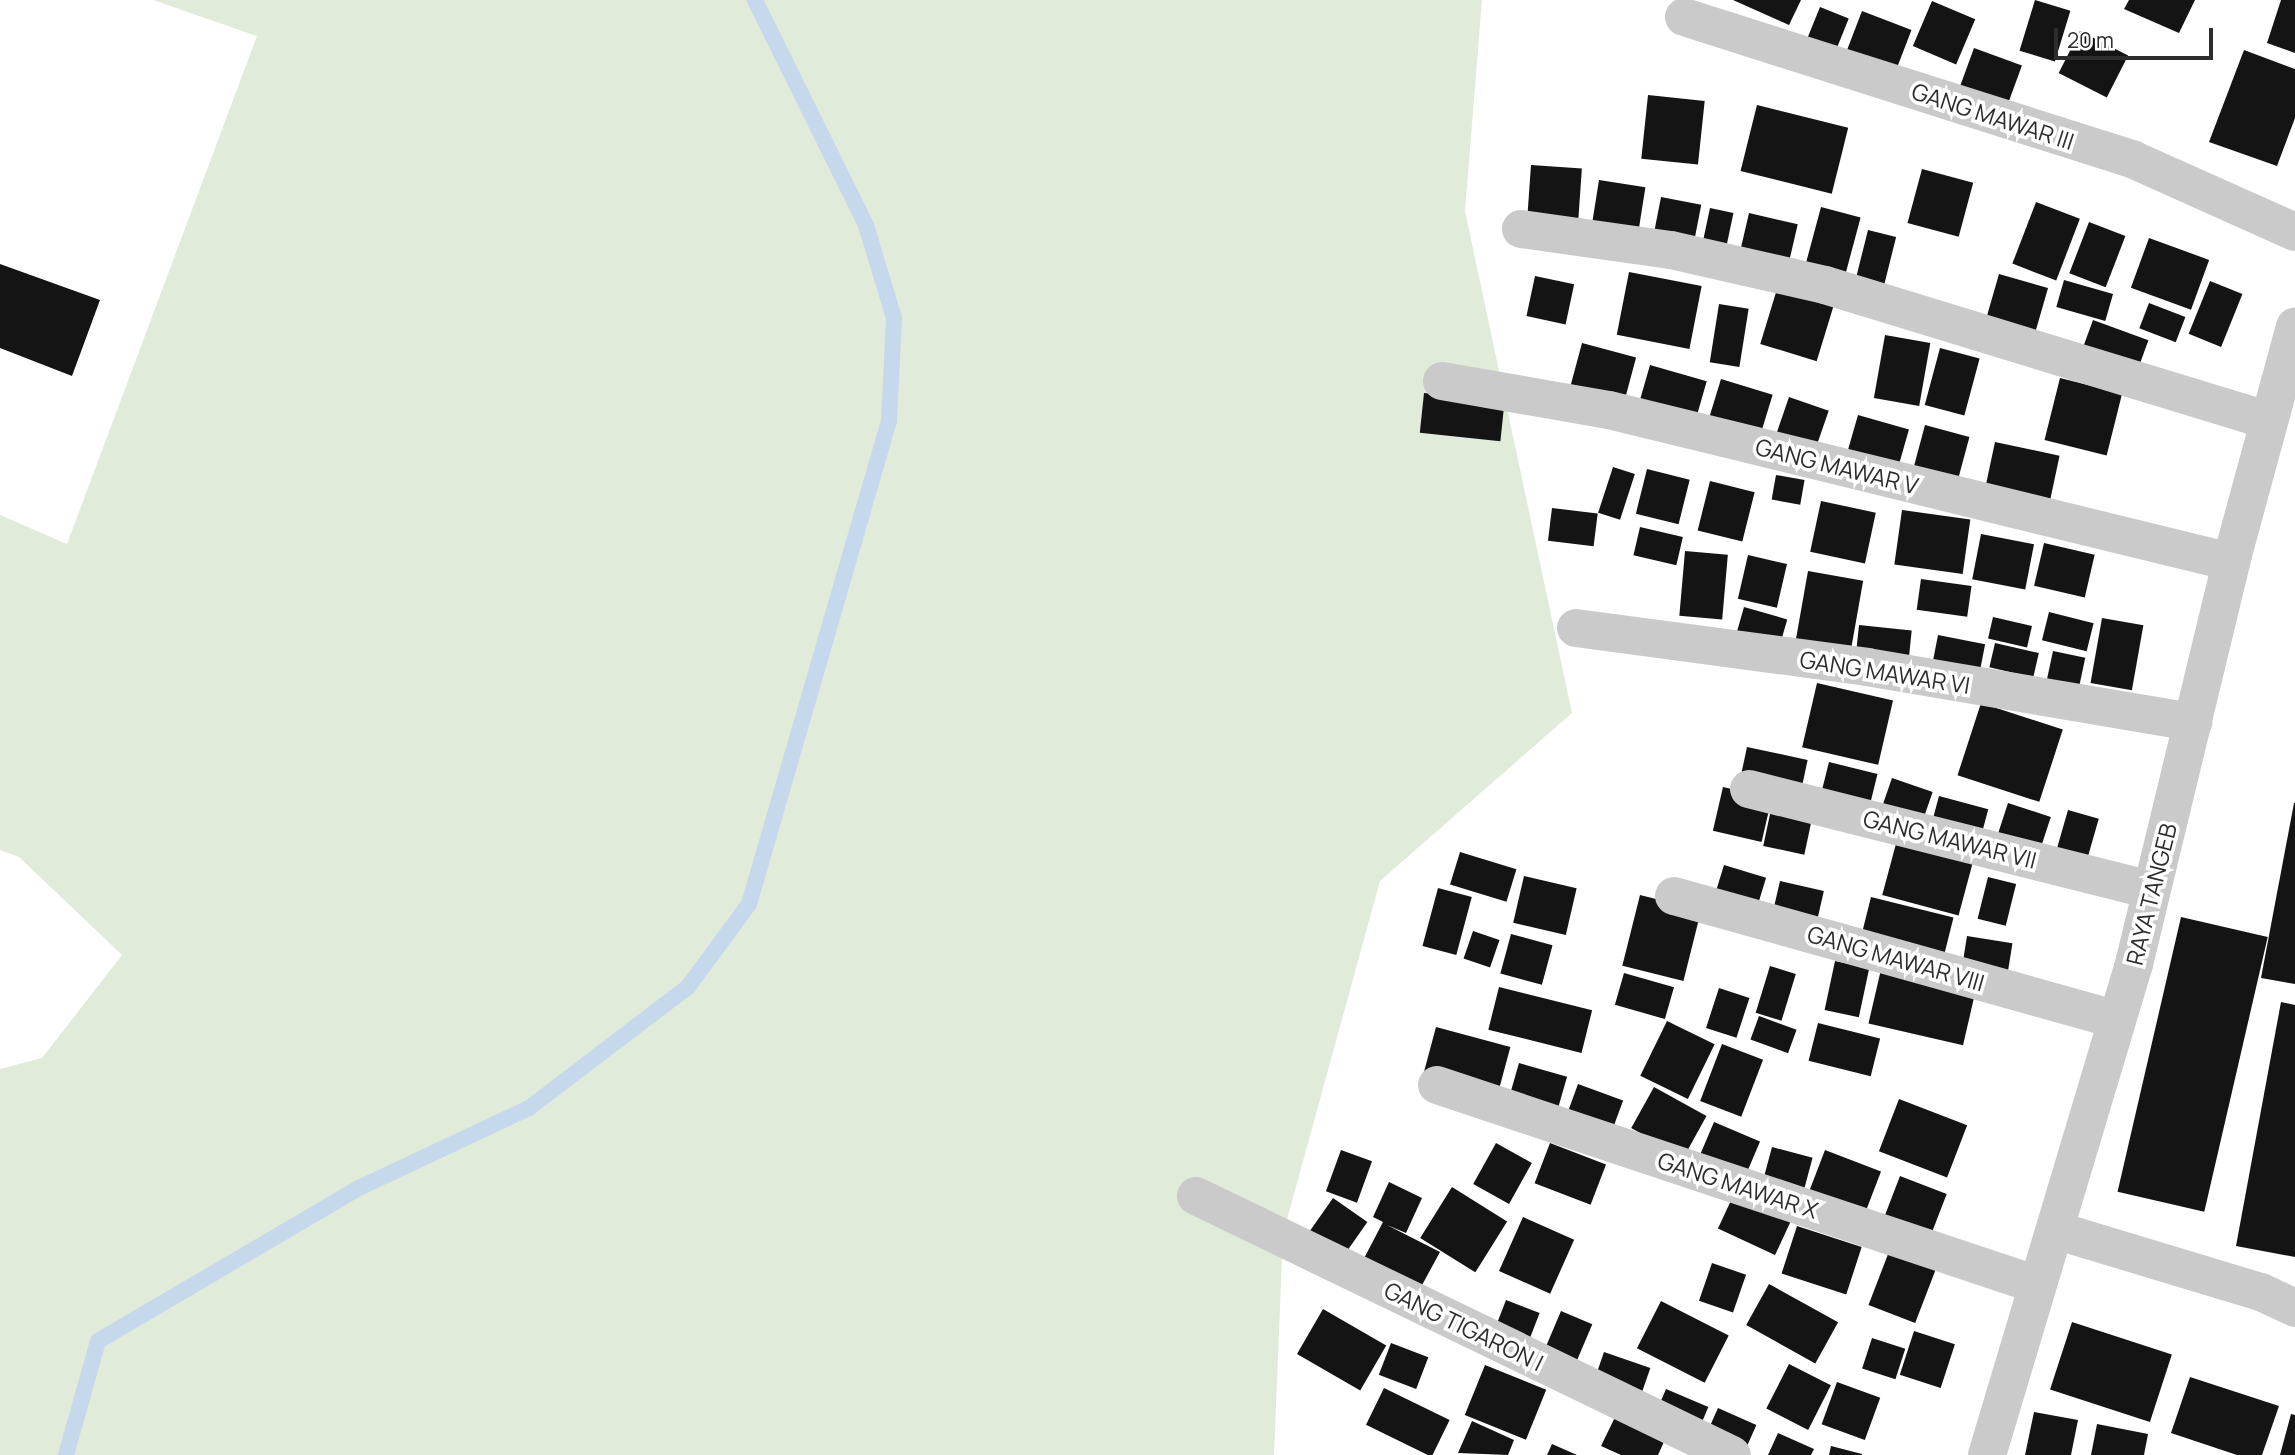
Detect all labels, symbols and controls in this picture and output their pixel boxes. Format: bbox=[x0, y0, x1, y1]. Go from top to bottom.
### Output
scale bar bbox=[2057, 14, 2216, 58]
text: 20 m bbox=[2067, 26, 2114, 54]
street label: GANG MAWAR III bbox=[1908, 77, 2078, 155]
street label: GANG MAWAR V bbox=[1753, 432, 1921, 500]
street label: GANG MAWAR VI bbox=[1798, 645, 1972, 699]
street label: GANG MAWAR VII bbox=[1861, 804, 2039, 874]
street label: RAYA TANGEB bbox=[2120, 820, 2182, 968]
street label: GANG MAWAR VIII bbox=[1804, 920, 1988, 996]
street label: GANG MAWAR X bbox=[1654, 1146, 1822, 1224]
street label: GANG TIGARON I bbox=[1380, 1276, 1548, 1376]

